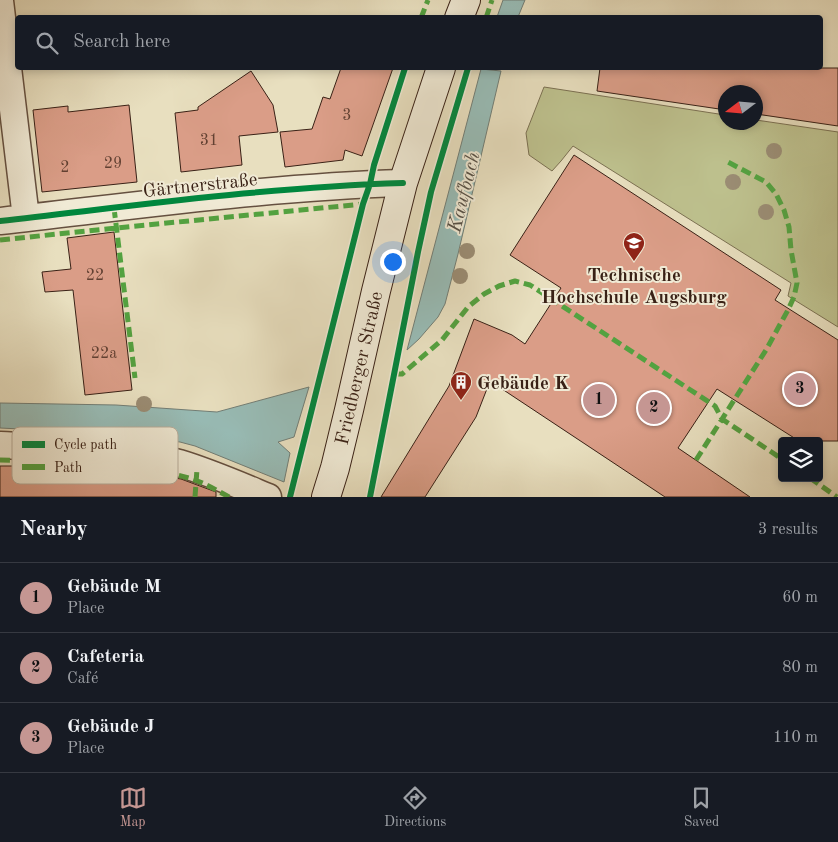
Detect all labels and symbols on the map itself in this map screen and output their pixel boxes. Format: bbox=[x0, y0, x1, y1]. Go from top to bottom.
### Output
north arrow bbox=[718, 85, 763, 130]
house number: 3 bbox=[342, 108, 352, 124]
house number: 31 bbox=[200, 133, 218, 149]
water label: Kaufbach bbox=[445, 150, 485, 236]
house number: 29 bbox=[104, 156, 122, 172]
house number: 2 bbox=[60, 160, 70, 176]
street label: Gärtnerstraße bbox=[142, 171, 258, 202]
school or university icon: Technische Hochschule Augsburg bbox=[622, 231, 646, 262]
your location bbox=[380, 249, 406, 275]
place label: Technische Hochschule Augsburg bbox=[541, 267, 727, 308]
house number: 22 bbox=[86, 268, 104, 284]
street label: Friedberger Straße bbox=[334, 290, 387, 447]
house number: 22a bbox=[91, 346, 117, 362]
building icon: Gebäude K bbox=[449, 370, 473, 401]
pin: 3 bbox=[784, 370, 816, 408]
place label: Gebäude K bbox=[477, 375, 569, 394]
pin: 1 bbox=[583, 381, 615, 419]
pin: 2 bbox=[638, 389, 670, 427]
legend bbox=[12, 427, 178, 484]
text: Cycle path bbox=[54, 438, 117, 452]
text: Path bbox=[54, 461, 83, 475]

